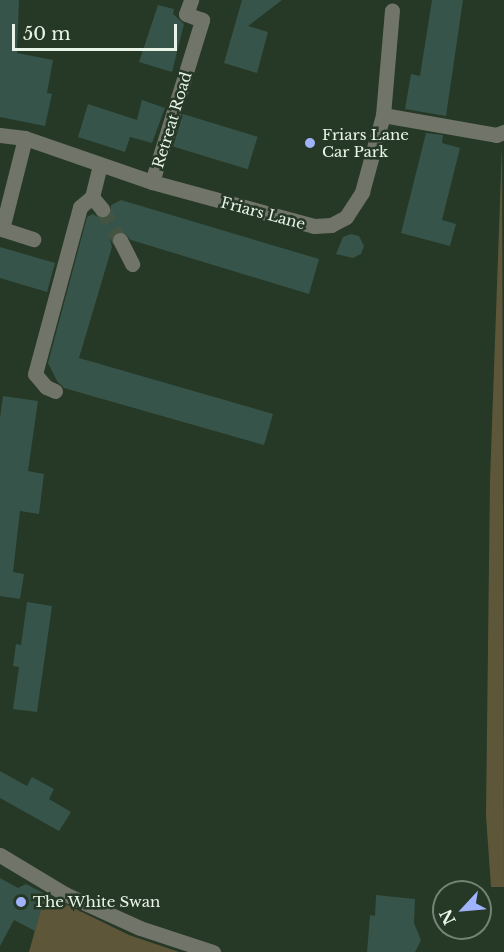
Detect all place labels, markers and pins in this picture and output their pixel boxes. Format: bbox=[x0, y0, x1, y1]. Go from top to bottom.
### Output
place label: Friars Lane Car Park bbox=[322, 125, 409, 160]
marker: Friars Lane Car Park bbox=[303, 136, 317, 150]
place label: The White Swan bbox=[33, 893, 161, 911]
marker: The White Swan bbox=[14, 895, 28, 909]

